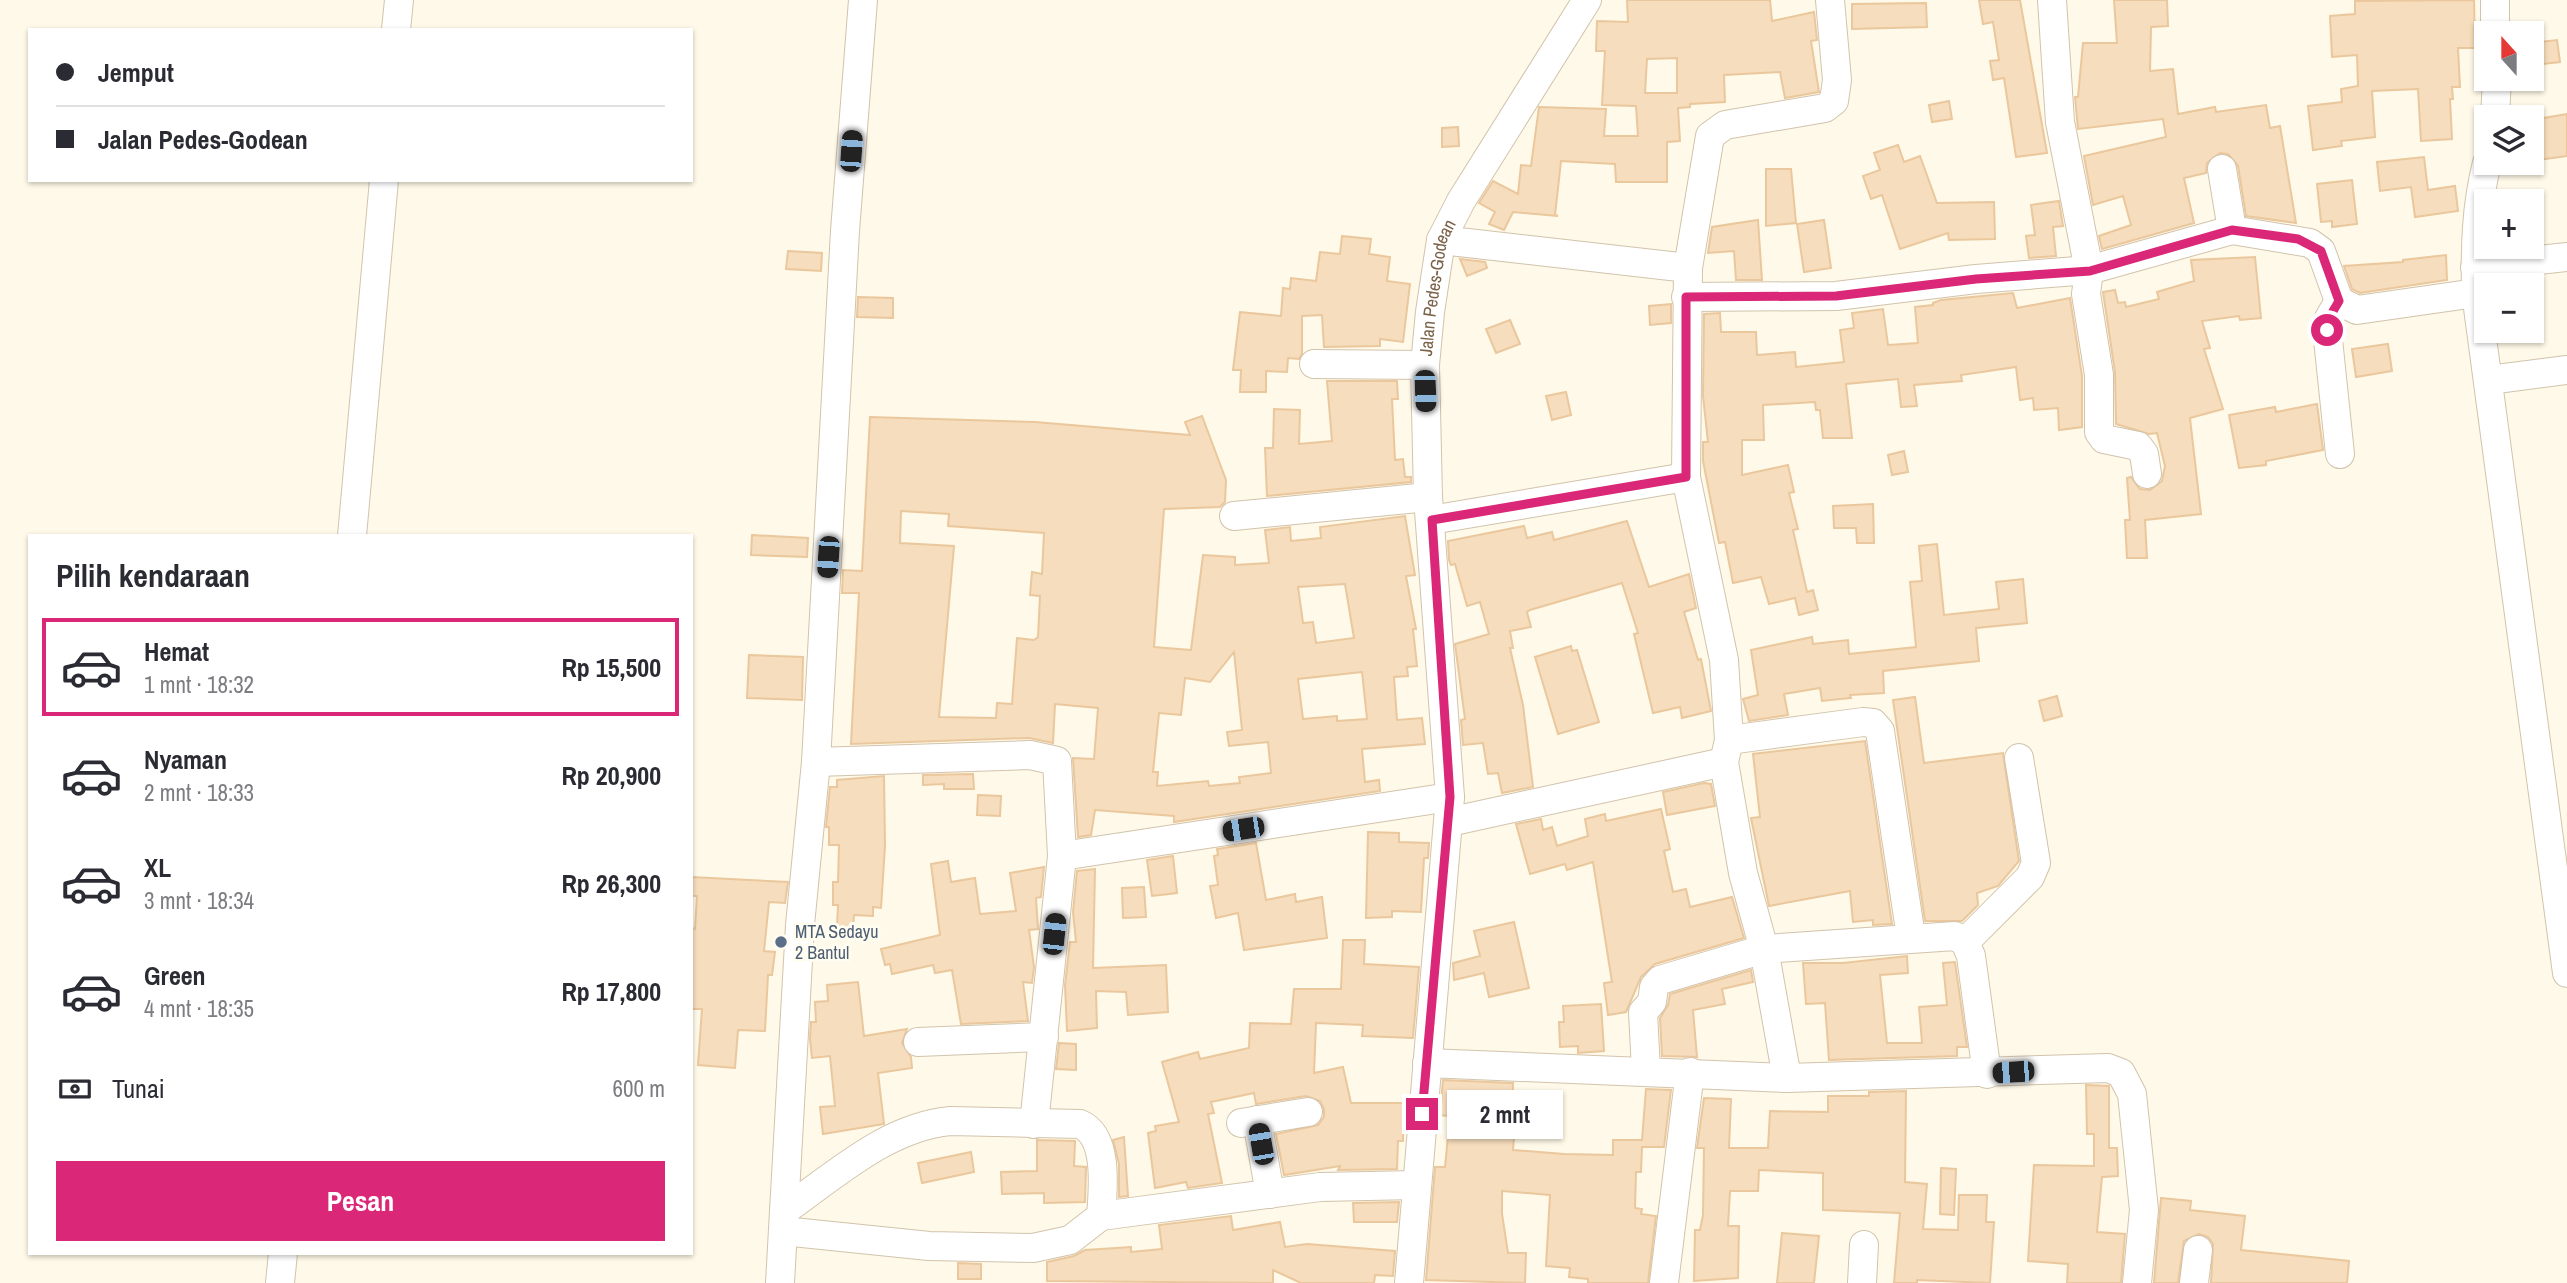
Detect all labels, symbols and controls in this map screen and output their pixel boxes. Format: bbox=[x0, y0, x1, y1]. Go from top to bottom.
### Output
north arrow bbox=[2474, 21, 2544, 91]
map controls bbox=[2474, 21, 2544, 343]
text: Jemput bbox=[98, 55, 174, 90]
button: layers bbox=[2474, 105, 2544, 175]
text: Jalan Pedes-Godean bbox=[98, 122, 308, 157]
car bbox=[840, 129, 863, 173]
button: + bbox=[2474, 189, 2544, 259]
street label: Jalan Pedes-Godean bbox=[1413, 215, 1462, 357]
button: − bbox=[2474, 273, 2544, 343]
route start bbox=[2311, 314, 2343, 346]
car bbox=[1414, 370, 1437, 412]
car bbox=[817, 535, 840, 579]
text: Pilih kendaraan bbox=[56, 554, 250, 597]
text: Hemat bbox=[144, 634, 209, 669]
icon: car bbox=[60, 636, 123, 699]
text: Rp 15,500 bbox=[561, 650, 661, 685]
text: 1 mnt · 18:32 bbox=[144, 669, 254, 700]
text: Nyaman bbox=[144, 742, 227, 777]
icon: car bbox=[60, 744, 123, 807]
text: Rp 20,900 bbox=[561, 758, 661, 793]
text: 2 mnt · 18:33 bbox=[144, 777, 254, 808]
car bbox=[1221, 815, 1266, 843]
text: XL bbox=[144, 850, 171, 885]
icon: car bbox=[60, 852, 123, 915]
text: Rp 26,300 bbox=[561, 866, 661, 901]
text: 3 mnt · 18:34 bbox=[144, 885, 254, 916]
car bbox=[1042, 912, 1067, 956]
place label: MTA Sedayu 2 Bantul bbox=[795, 919, 878, 965]
marker: MTA Sedayu 2 Bantul bbox=[773, 934, 789, 950]
text: Green bbox=[144, 958, 206, 993]
icon: car bbox=[60, 960, 123, 1023]
text: Rp 17,800 bbox=[561, 974, 661, 1009]
text: 4 mnt · 18:35 bbox=[144, 993, 254, 1024]
car bbox=[1992, 1060, 2035, 1084]
icon: cash bbox=[56, 1070, 94, 1108]
text: Tunai bbox=[112, 1071, 165, 1106]
text: 600 m bbox=[613, 1073, 665, 1104]
callout: 2 mnt bbox=[1446, 1090, 1562, 1138]
route end bbox=[1406, 1098, 1438, 1130]
text: 2 mnt bbox=[1480, 1099, 1530, 1130]
car bbox=[1248, 1121, 1275, 1167]
button: Pesan bbox=[56, 1161, 665, 1241]

